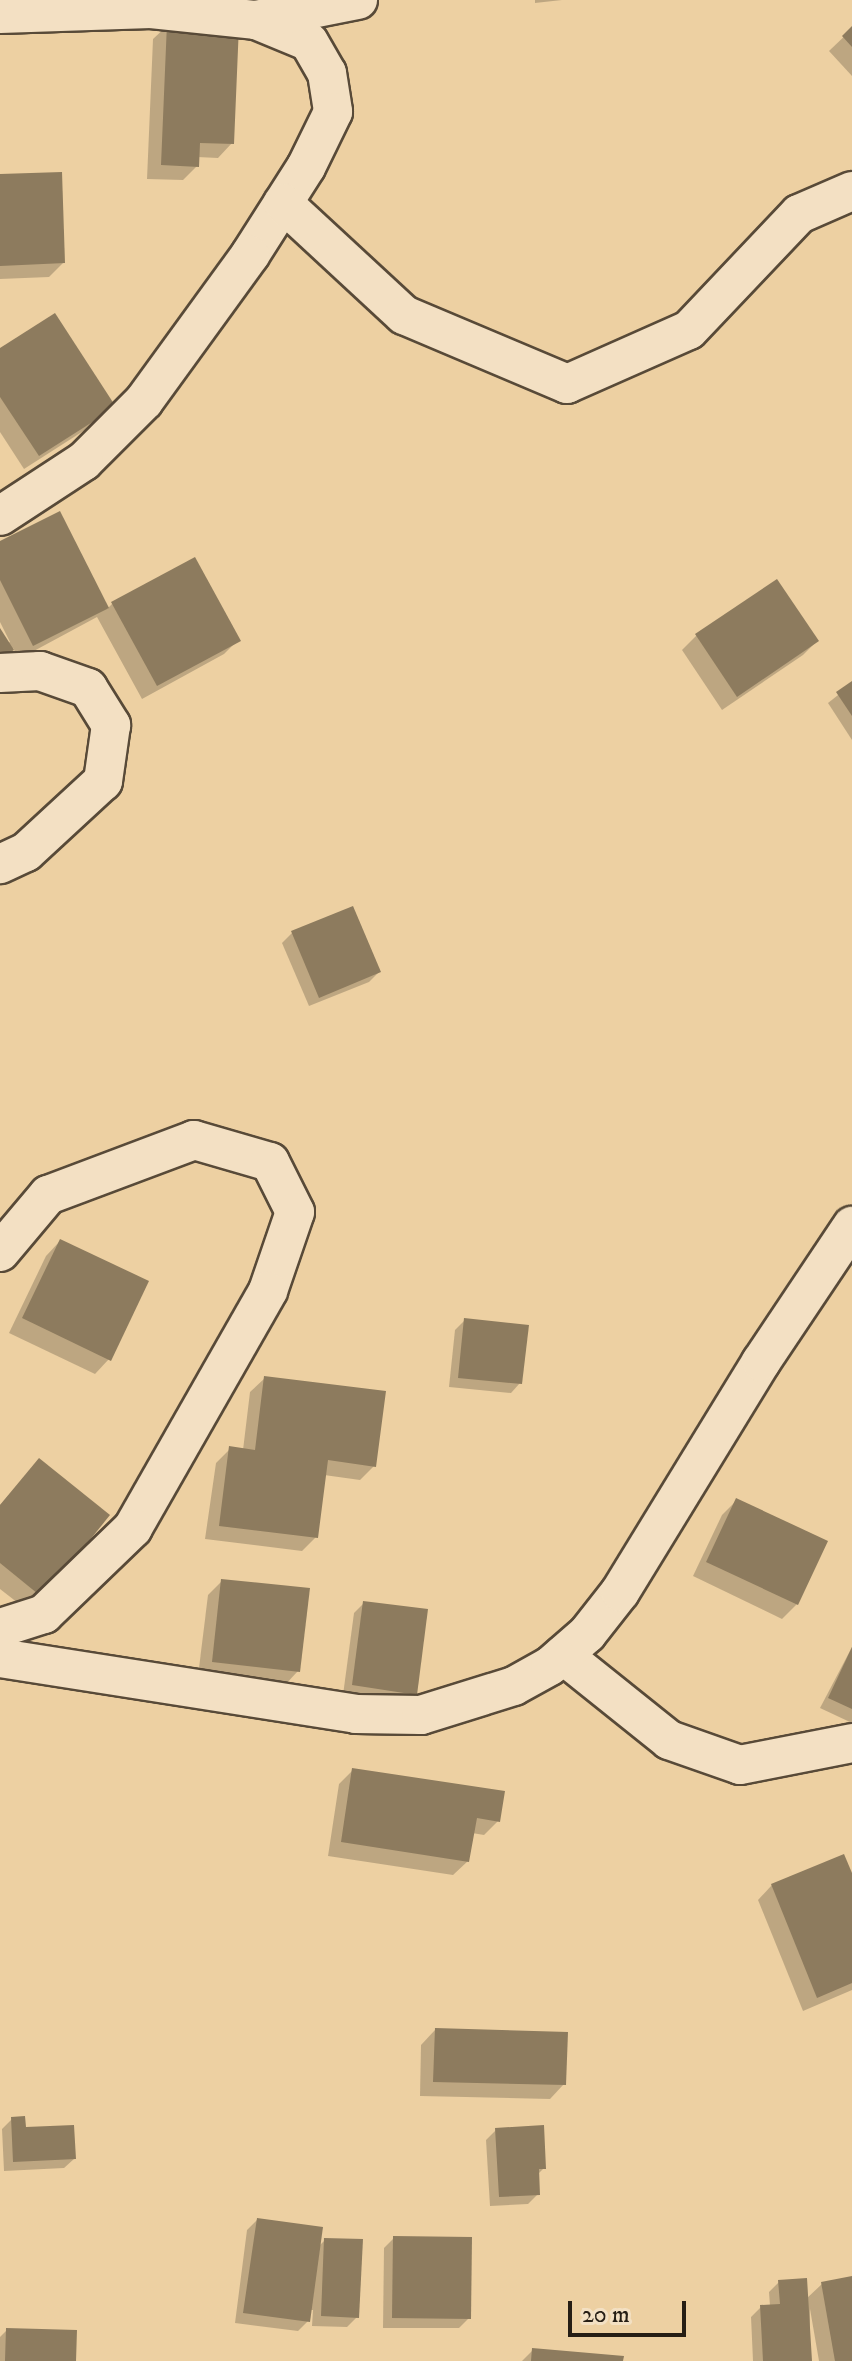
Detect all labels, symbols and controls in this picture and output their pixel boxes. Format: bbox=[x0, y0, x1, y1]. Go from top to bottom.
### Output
scale bar bbox=[572, 2285, 690, 2335]
text: 20 m bbox=[582, 2300, 630, 2330]

